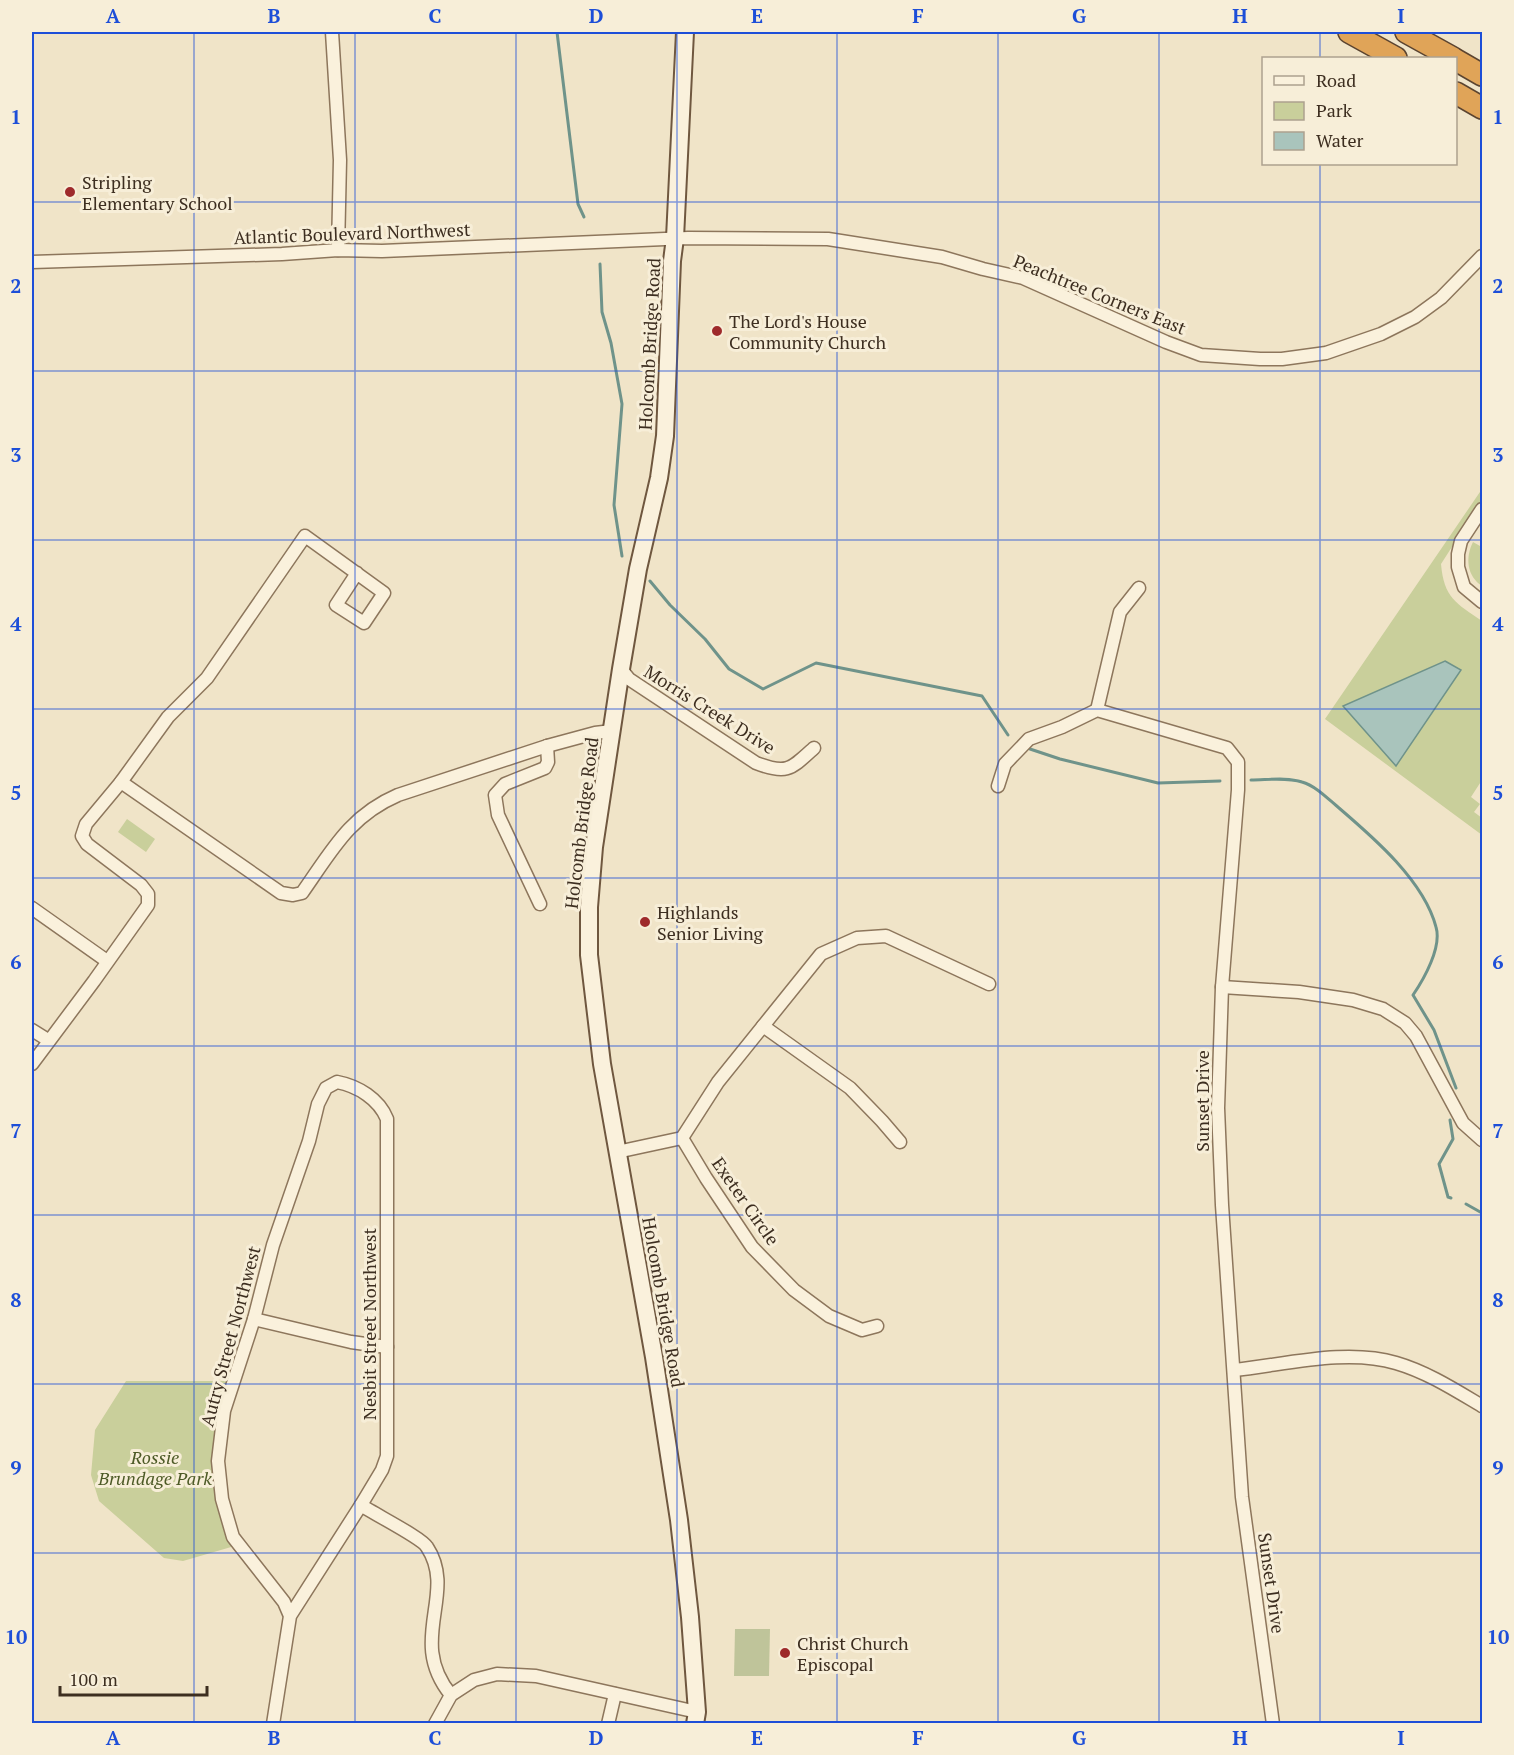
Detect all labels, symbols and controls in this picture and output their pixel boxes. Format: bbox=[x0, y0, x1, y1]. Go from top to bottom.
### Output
text: A bbox=[106, 2, 121, 29]
text: B bbox=[268, 2, 281, 29]
text: C bbox=[428, 2, 442, 29]
text: D bbox=[589, 2, 603, 29]
text: E bbox=[751, 2, 763, 29]
text: F bbox=[912, 2, 924, 29]
text: G bbox=[1072, 2, 1086, 29]
text: H bbox=[1232, 2, 1248, 29]
text: I bbox=[1397, 2, 1405, 29]
legend bbox=[1262, 57, 1457, 165]
text: Road bbox=[1316, 68, 1356, 92]
text: Park bbox=[1316, 98, 1353, 122]
text: 1 bbox=[10, 103, 22, 130]
text: 1 bbox=[1492, 103, 1504, 130]
text: Water bbox=[1316, 128, 1363, 152]
place label: Stripling Elementary School bbox=[82, 170, 233, 215]
marker: Stripling Elementary School bbox=[63, 185, 77, 199]
street label: Atlantic Boulevard Northwest bbox=[233, 217, 471, 249]
street label: Peachtree Corners East bbox=[1010, 248, 1190, 340]
street label: Holcomb Bridge Road bbox=[632, 257, 666, 431]
text: 2 bbox=[10, 272, 22, 299]
text: 2 bbox=[1492, 272, 1504, 299]
place label: The Lord's House Community Church bbox=[729, 309, 887, 354]
marker: The Lord's House Community Church bbox=[710, 324, 724, 338]
text: 3 bbox=[10, 441, 22, 468]
text: 3 bbox=[1492, 441, 1504, 468]
text: 4 bbox=[10, 610, 22, 637]
text: 4 bbox=[1492, 610, 1504, 637]
street label: Morris Creek Drive bbox=[640, 659, 780, 759]
street label: Holcomb Bridge Road bbox=[559, 736, 603, 910]
text: 5 bbox=[10, 779, 22, 806]
text: 5 bbox=[1492, 779, 1504, 806]
place label: Highlands Senior Living bbox=[657, 900, 764, 945]
marker: Highlands Senior Living bbox=[638, 915, 652, 929]
text: 6 bbox=[10, 948, 22, 975]
text: 6 bbox=[1492, 948, 1504, 975]
street label: Sunset Drive bbox=[1190, 1050, 1214, 1152]
text: 7 bbox=[10, 1117, 22, 1144]
text: 7 bbox=[1492, 1117, 1504, 1144]
street label: Exeter Circle bbox=[707, 1152, 785, 1250]
street label: Holcomb Bridge Road bbox=[637, 1215, 691, 1389]
street label: Nesbit Street Northwest bbox=[357, 1227, 381, 1420]
street label: Autry Street Northwest bbox=[194, 1243, 266, 1429]
text: 8 bbox=[10, 1286, 22, 1313]
text: 8 bbox=[1492, 1286, 1504, 1313]
park label: Rossie Brundage Park bbox=[97, 1445, 212, 1490]
text: 9 bbox=[10, 1454, 22, 1481]
text: 9 bbox=[1492, 1454, 1504, 1481]
street label: Sunset Drive bbox=[1253, 1531, 1291, 1635]
text: 10 bbox=[5, 1623, 27, 1650]
text: 10 bbox=[1487, 1623, 1509, 1650]
place label: Christ Church Episcopal bbox=[797, 1631, 909, 1676]
marker: Christ Church Episcopal bbox=[778, 1646, 792, 1660]
scale bar bbox=[60, 1659, 207, 1697]
text: 100 m bbox=[69, 1667, 118, 1691]
text: A bbox=[106, 1724, 121, 1751]
text: B bbox=[268, 1724, 281, 1751]
text: C bbox=[428, 1724, 442, 1751]
text: D bbox=[589, 1724, 603, 1751]
text: E bbox=[751, 1724, 763, 1751]
text: F bbox=[912, 1724, 924, 1751]
text: G bbox=[1072, 1724, 1086, 1751]
text: H bbox=[1232, 1724, 1248, 1751]
text: I bbox=[1397, 1724, 1405, 1751]

